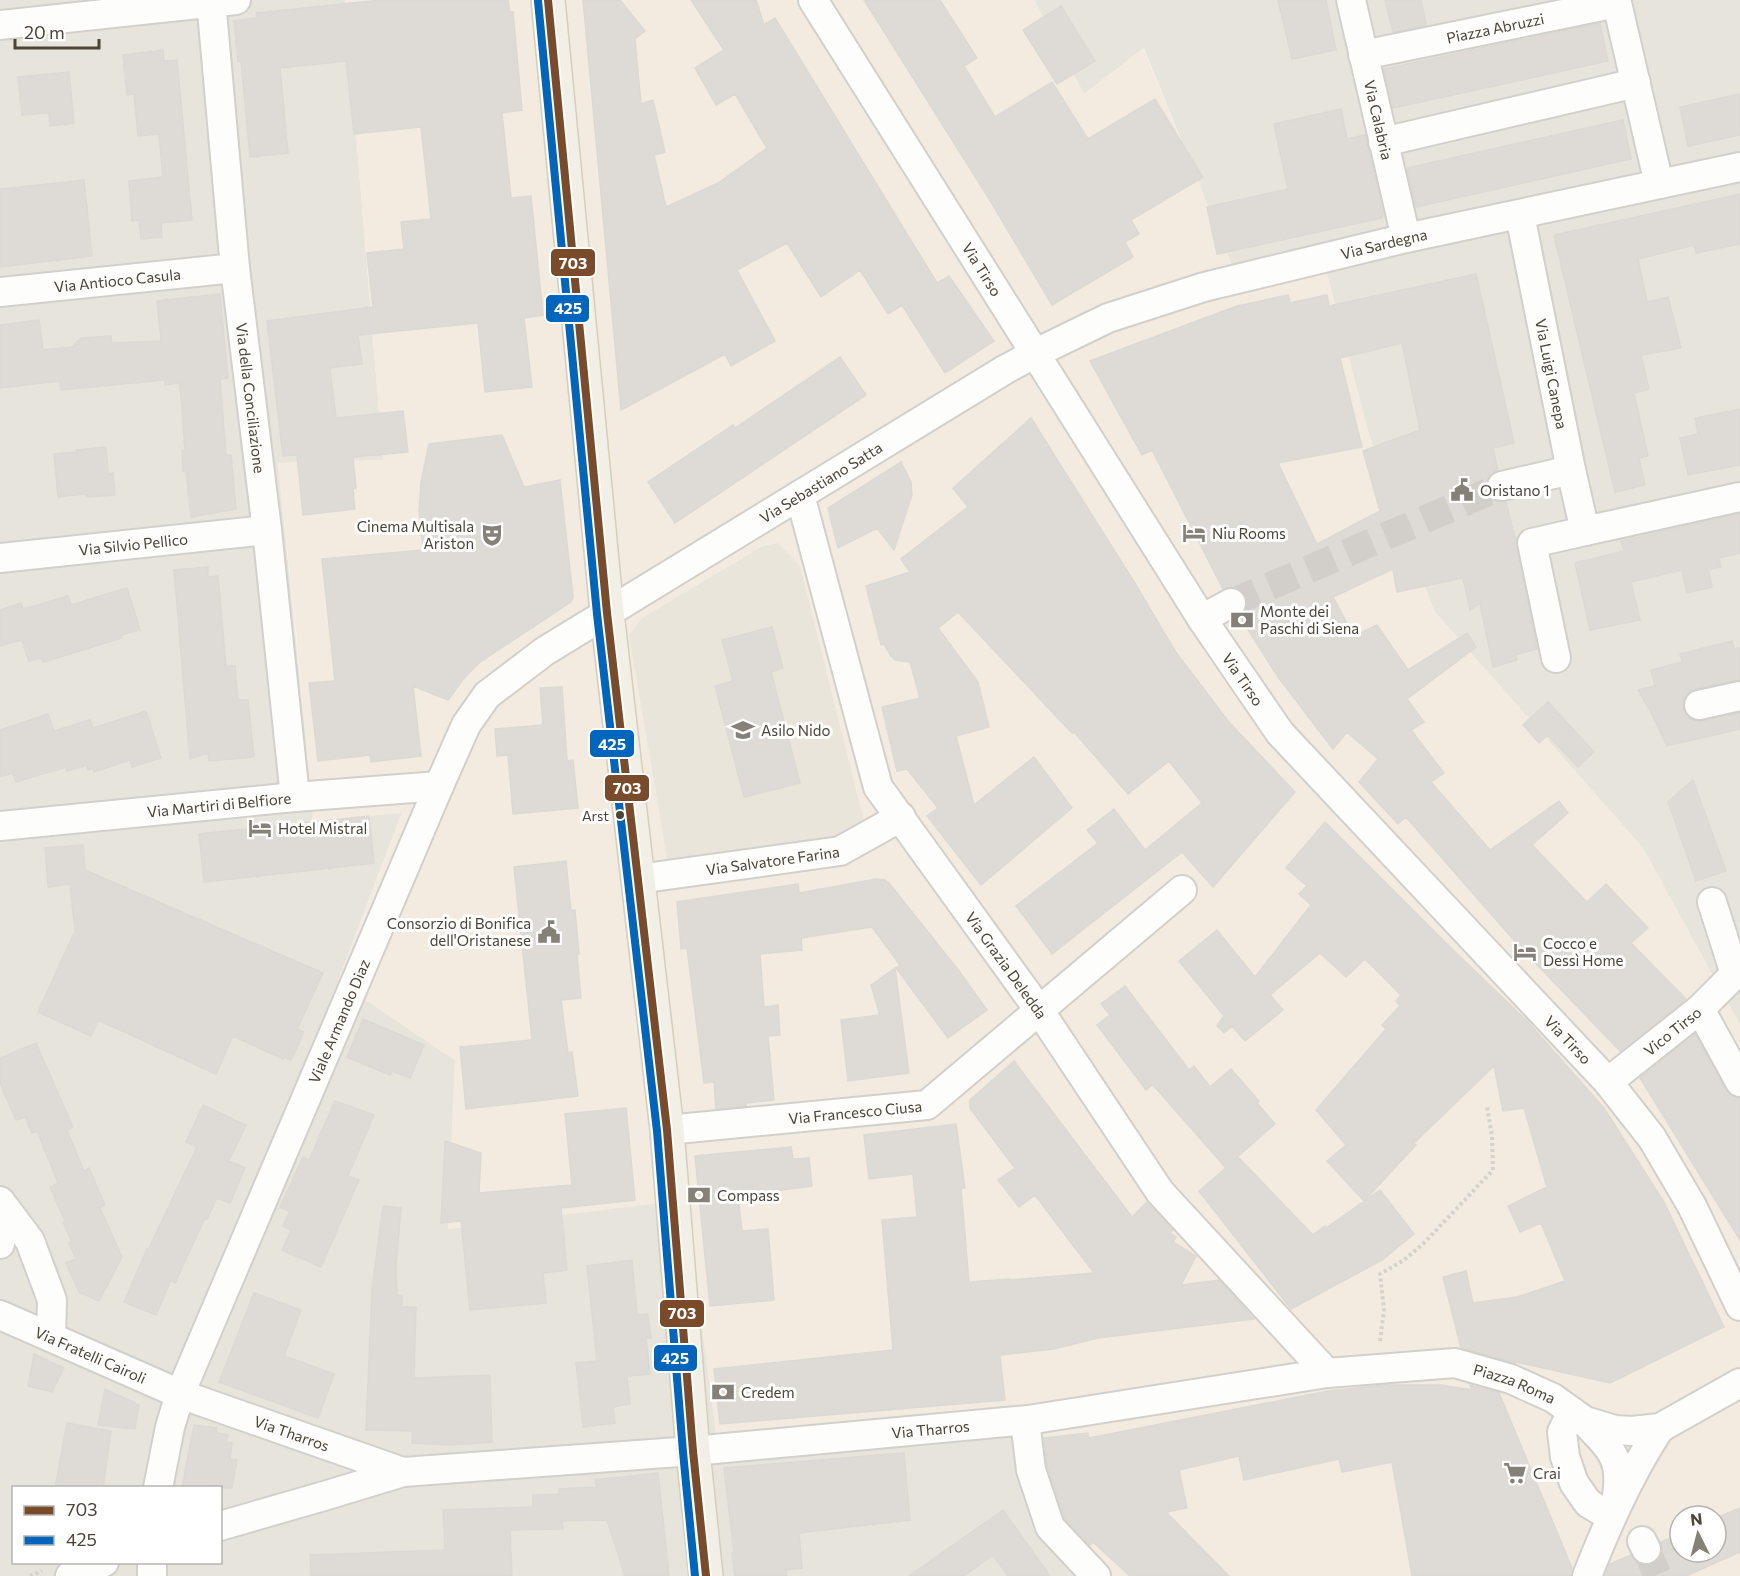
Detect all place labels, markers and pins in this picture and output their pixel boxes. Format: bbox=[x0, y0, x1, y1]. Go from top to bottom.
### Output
public building icon: Oristano 1 bbox=[1449, 477, 1475, 503]
place label: Oristano 1 bbox=[1480, 481, 1550, 499]
place label: Cinema Multisala Ariston bbox=[357, 517, 474, 552]
hotel icon: Niu Rooms bbox=[1181, 520, 1207, 546]
theatre icon: Cinema Multisala Ariston bbox=[479, 522, 505, 548]
place label: Niu Rooms bbox=[1212, 524, 1286, 542]
place label: Monte dei Paschi di Siena bbox=[1260, 602, 1359, 637]
bank icon: Monte dei Paschi di Siena bbox=[1229, 607, 1255, 633]
school or university icon: Asilo Nido bbox=[730, 717, 756, 743]
place label: Asilo Nido bbox=[761, 721, 831, 739]
place label: Arst bbox=[582, 807, 609, 824]
marker: Arst bbox=[614, 809, 626, 821]
hotel icon: Hotel Mistral bbox=[247, 815, 273, 841]
place label: Hotel Mistral bbox=[278, 819, 367, 837]
place label: Consorzio di Bonifica dell'Oristanese bbox=[387, 914, 531, 949]
public building icon: Consorzio di Bonifica dell'Oristanese bbox=[536, 919, 562, 945]
place label: Cocco e Dessì Home bbox=[1543, 934, 1624, 969]
hotel icon: Cocco e Dessì Home bbox=[1512, 939, 1538, 965]
bank icon: Compass bbox=[686, 1182, 712, 1208]
place label: Compass bbox=[717, 1186, 780, 1204]
bank icon: Credem bbox=[710, 1379, 736, 1405]
place label: Credem bbox=[741, 1383, 795, 1401]
supermarket icon: Crai bbox=[1502, 1460, 1528, 1486]
place label: Crai bbox=[1533, 1464, 1561, 1482]

